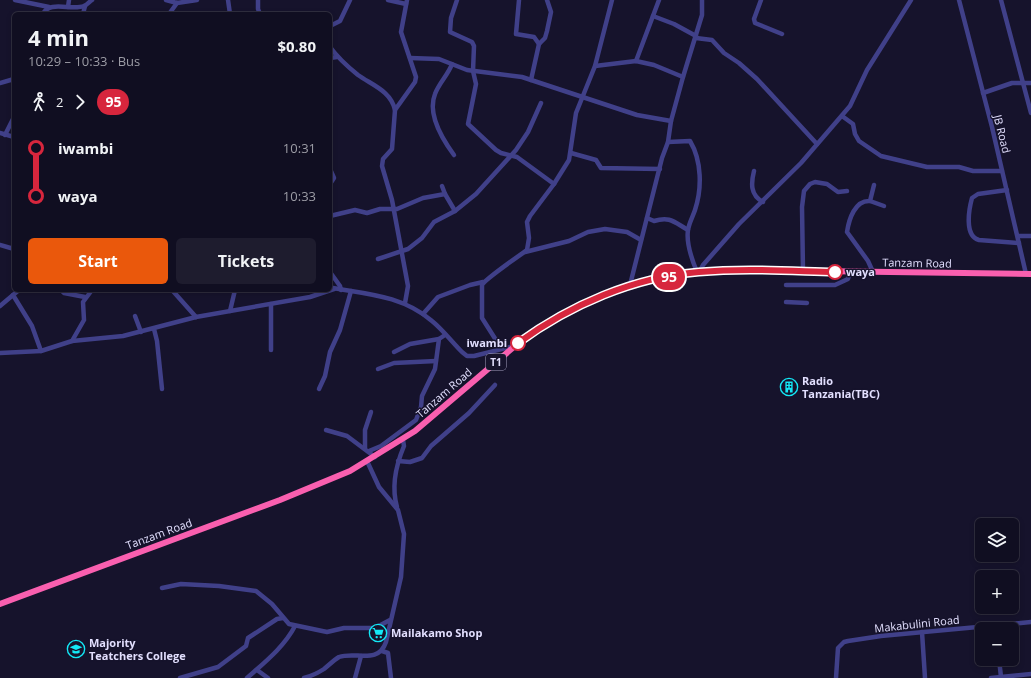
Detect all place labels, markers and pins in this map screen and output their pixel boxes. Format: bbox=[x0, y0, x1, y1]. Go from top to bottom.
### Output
marker: waya bbox=[827, 264, 843, 280]
place label: waya bbox=[846, 264, 875, 279]
place label: iwambi bbox=[466, 335, 507, 350]
marker: iwambi bbox=[510, 335, 526, 351]
place label: Radio Tanzania(TBC) bbox=[802, 373, 880, 401]
building icon: Radio Tanzania(TBC) bbox=[779, 377, 799, 397]
supermarket icon: Mailakamo Shop bbox=[368, 623, 388, 643]
place label: Mailakamo Shop bbox=[391, 625, 482, 640]
place label: Majority Teatchers College bbox=[89, 635, 186, 663]
school or university icon: Majority Teatchers College bbox=[66, 639, 86, 659]

